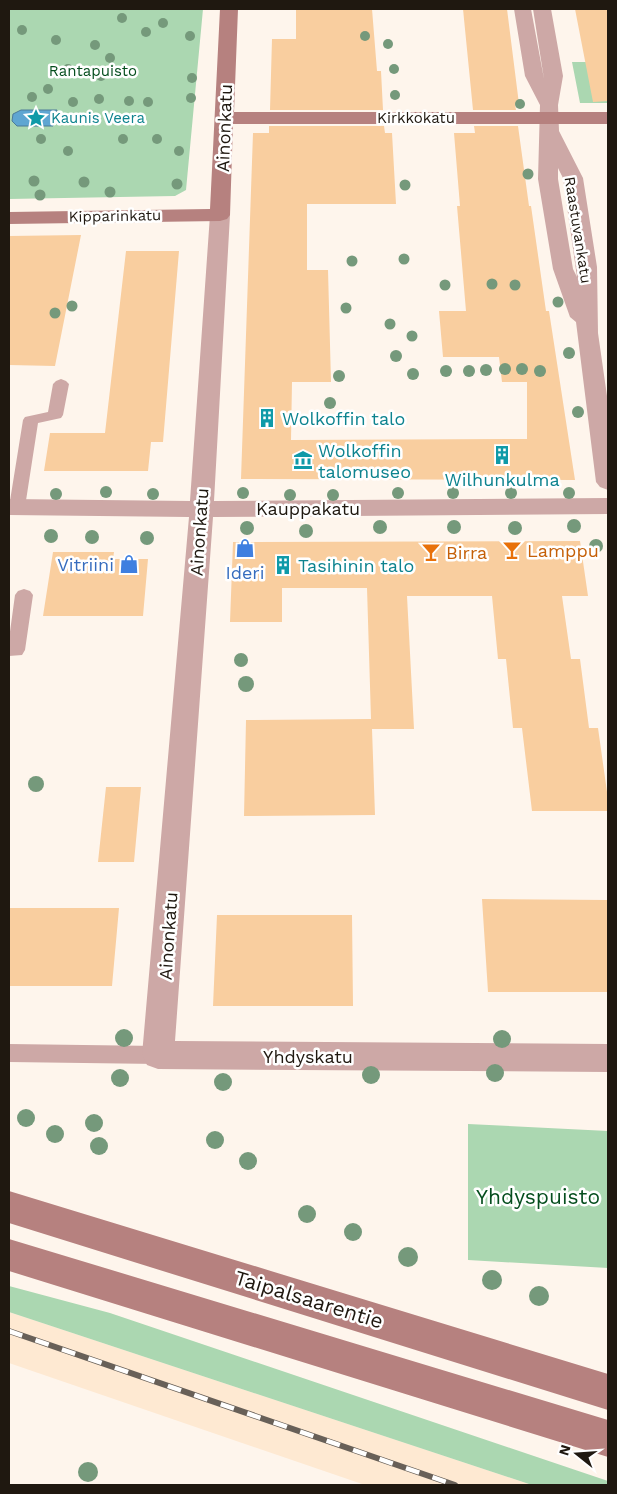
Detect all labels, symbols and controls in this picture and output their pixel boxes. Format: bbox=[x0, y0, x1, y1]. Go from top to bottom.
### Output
park label: Rantapuisto bbox=[49, 62, 137, 80]
street label: Ainonkatu bbox=[212, 84, 236, 172]
place icon: Kaunis Veera bbox=[25, 107, 47, 129]
place label: Kaunis Veera bbox=[51, 109, 145, 127]
street label: Kirkkokatu bbox=[377, 109, 455, 127]
street label: Raastuvankatu bbox=[561, 175, 595, 285]
street label: Kipparinkatu bbox=[69, 206, 161, 226]
building icon: Wolkoffin talo bbox=[256, 407, 278, 429]
place label: Wolkoffin talo bbox=[282, 408, 405, 429]
place label: Wolkoffin talomuseo bbox=[318, 440, 411, 482]
building icon: Wilhunkulma bbox=[491, 444, 513, 466]
museum icon: Wolkoffin talomuseo bbox=[292, 449, 314, 471]
place label: Wilhunkulma bbox=[444, 469, 560, 490]
street label: Ainonkatu bbox=[185, 487, 213, 577]
street label: Kauppakatu bbox=[256, 498, 360, 519]
shop icon: Ideri bbox=[234, 537, 256, 559]
bar icon: Lamppu bbox=[501, 539, 523, 561]
place label: Lamppu bbox=[527, 540, 599, 561]
bar icon: Birra bbox=[420, 541, 442, 563]
place label: Birra bbox=[446, 542, 487, 563]
shop icon: Vitriini bbox=[118, 553, 140, 575]
place label: Vitriini bbox=[57, 554, 114, 575]
building icon: Tasihinin talo bbox=[272, 554, 294, 576]
place label: Tasihinin talo bbox=[298, 555, 414, 576]
place label: Ideri bbox=[226, 562, 265, 583]
street label: Ainonkatu bbox=[154, 891, 182, 981]
street label: Yhdyskatu bbox=[263, 1046, 353, 1067]
park label: Yhdyspuisto bbox=[476, 1184, 600, 1209]
street label: Taipalsaarentie bbox=[232, 1265, 386, 1333]
north arrow bbox=[552, 1429, 602, 1479]
text: N bbox=[555, 1443, 574, 1457]

